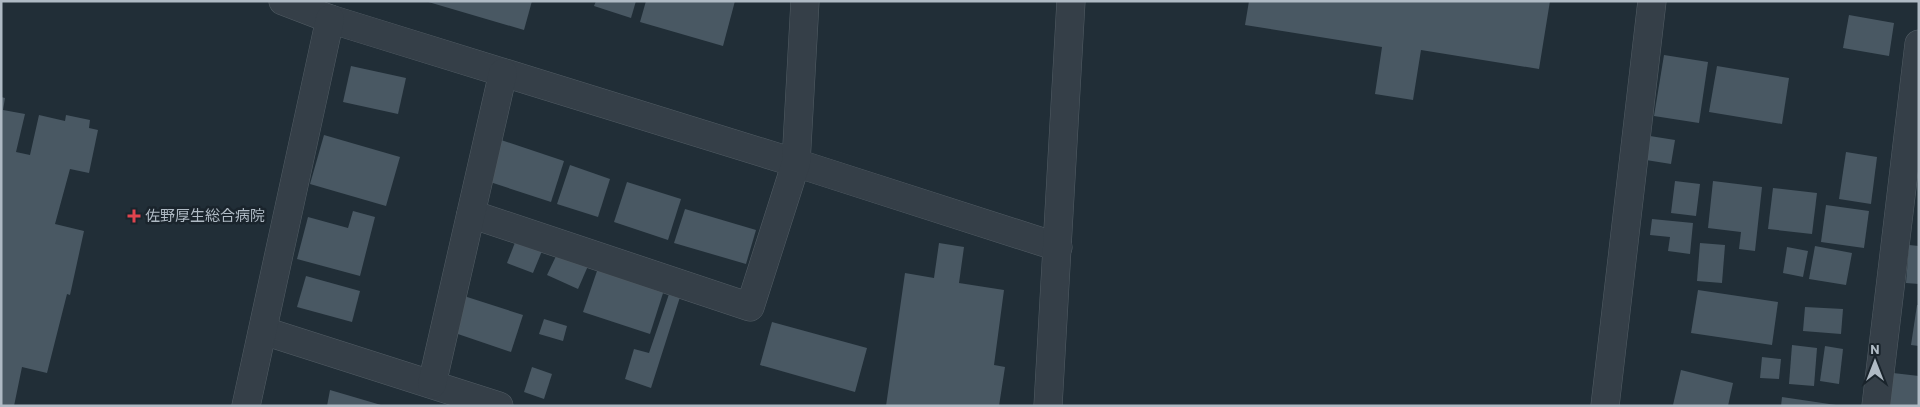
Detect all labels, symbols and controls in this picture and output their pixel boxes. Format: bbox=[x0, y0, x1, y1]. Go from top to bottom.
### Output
place label: 佐野厚生総合病院 bbox=[145, 206, 265, 224]
marker: 佐野厚生総合病院 bbox=[127, 209, 141, 223]
north arrow bbox=[1850, 337, 1900, 387]
text: N bbox=[1870, 340, 1880, 357]

